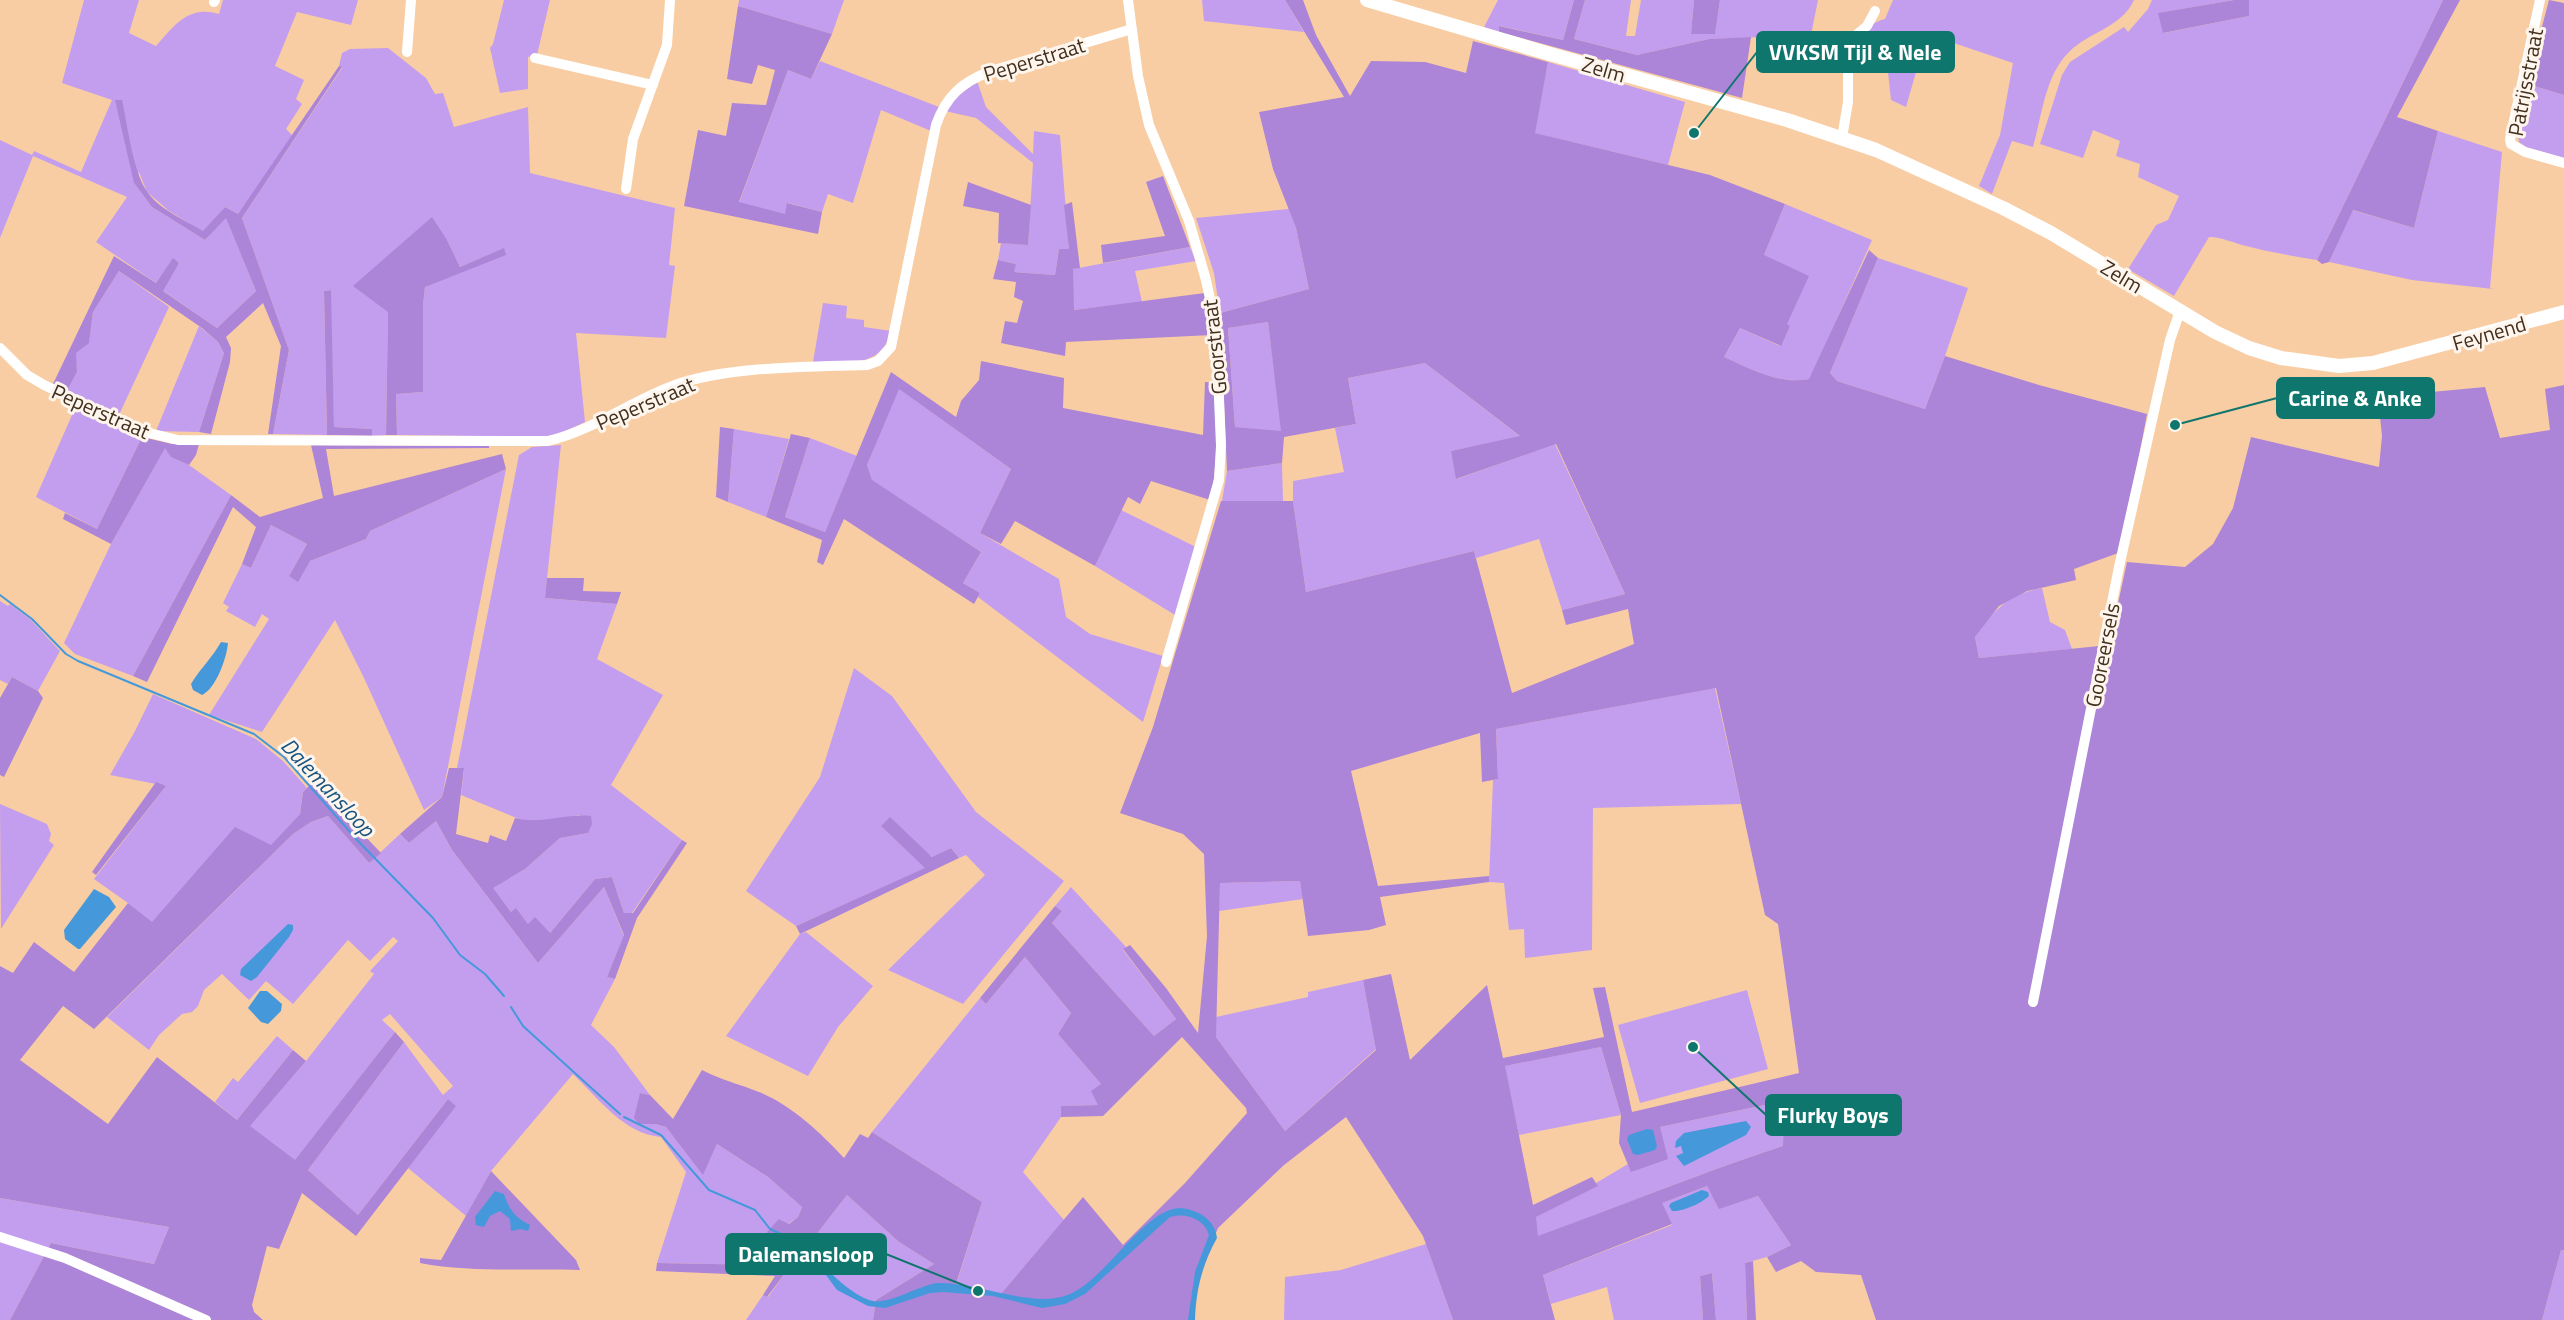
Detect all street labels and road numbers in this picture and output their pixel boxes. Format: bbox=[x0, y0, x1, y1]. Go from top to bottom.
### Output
street label: Patrijsstraat bbox=[2499, 25, 2551, 139]
street label: Peperstraat bbox=[979, 28, 1089, 90]
street label: Zelm bbox=[1578, 48, 1630, 90]
street label: Zelm bbox=[2095, 251, 2149, 301]
street label: Goorstraat bbox=[1193, 297, 1235, 396]
street label: Feynend bbox=[2448, 307, 2530, 359]
street label: Peperstraat bbox=[591, 368, 700, 438]
street label: Peperstraat bbox=[47, 375, 156, 447]
street label: Gooreersels bbox=[2076, 600, 2128, 710]

